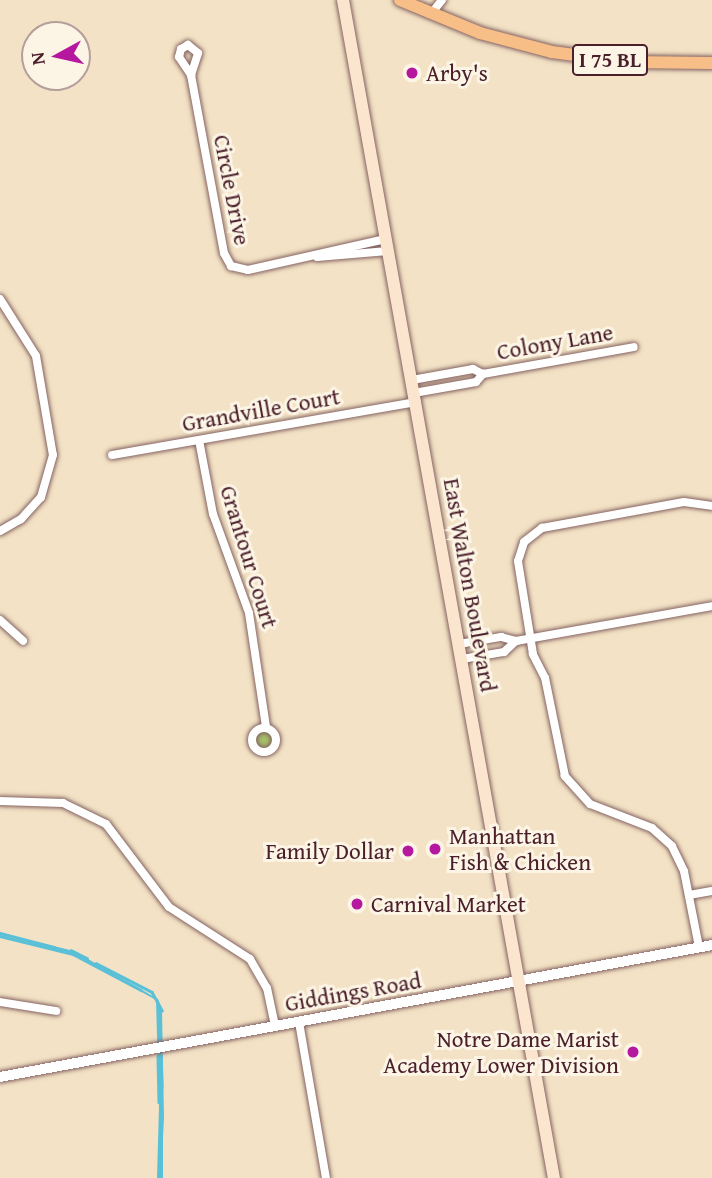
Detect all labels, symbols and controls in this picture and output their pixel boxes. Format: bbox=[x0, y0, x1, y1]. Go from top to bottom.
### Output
north arrow bbox=[21, 21, 91, 91]
road number: I 75 BL bbox=[572, 42, 648, 78]
text: N bbox=[22, 50, 52, 67]
place label: Arby's bbox=[426, 59, 488, 87]
marker: Arby's bbox=[404, 65, 420, 81]
street label: Circle Drive bbox=[208, 132, 256, 248]
street label: Colony Lane bbox=[495, 318, 615, 366]
street label: Grandville Court bbox=[180, 383, 342, 437]
street label: East Walton Boulevard bbox=[438, 476, 502, 694]
street label: Grantour Court bbox=[214, 482, 284, 632]
place label: Manhattan Fish & Chicken bbox=[449, 822, 591, 876]
place label: Family Dollar bbox=[266, 837, 394, 865]
marker: Manhattan Fish & Chicken bbox=[427, 841, 443, 857]
marker: Family Dollar bbox=[400, 843, 416, 859]
place label: Carnival Market bbox=[371, 890, 526, 918]
marker: Carnival Market bbox=[349, 896, 365, 912]
street label: Giddings Road bbox=[283, 966, 423, 1018]
place label: Notre Dame Marist Academy Lower Division bbox=[383, 1025, 619, 1079]
marker: Notre Dame Marist Academy Lower Division bbox=[625, 1044, 641, 1060]

